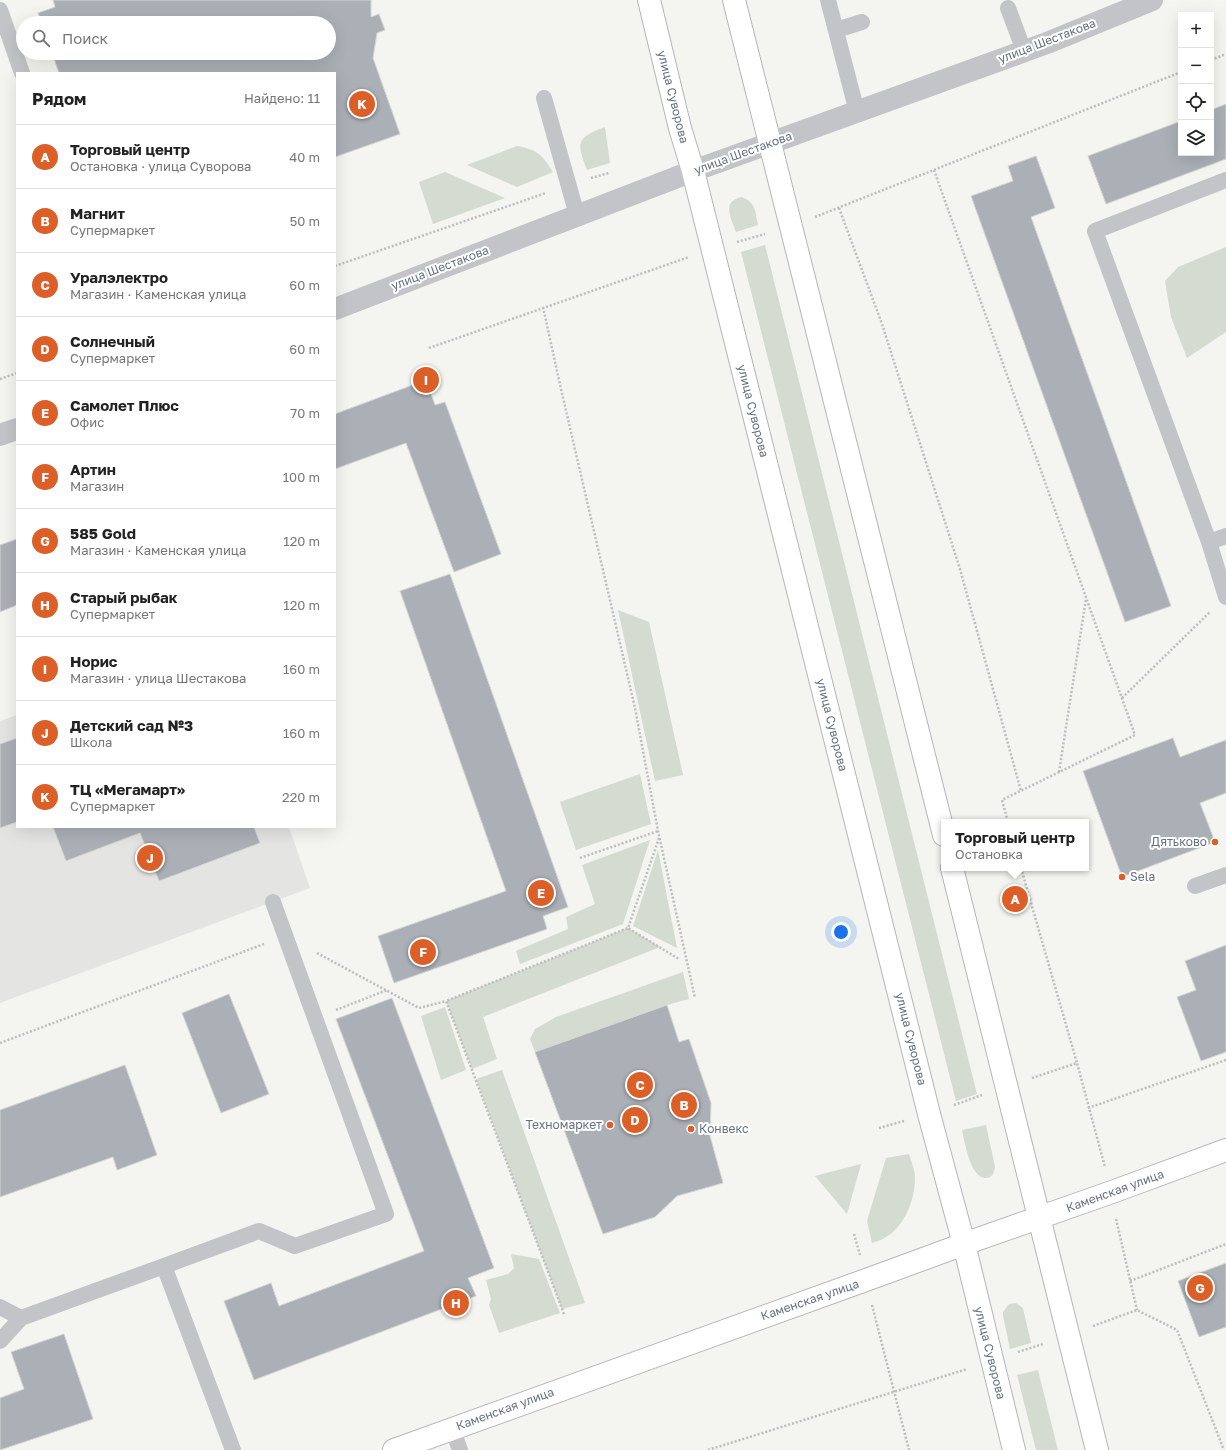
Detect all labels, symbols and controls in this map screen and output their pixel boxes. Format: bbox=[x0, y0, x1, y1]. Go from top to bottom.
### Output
map controls bbox=[1178, 12, 1214, 156]
button: + bbox=[1178, 12, 1214, 48]
street label: улица Шестакова bbox=[996, 15, 1098, 66]
search box bbox=[16, 16, 336, 60]
icon: search bbox=[30, 27, 52, 49]
text: Поиск bbox=[62, 29, 108, 47]
button: − bbox=[1178, 48, 1214, 84]
street label: улица Суворова bbox=[655, 49, 692, 145]
button: locate bbox=[1178, 84, 1214, 120]
text: Рядом bbox=[32, 88, 86, 109]
pin: K bbox=[349, 89, 375, 119]
text: Найдено: 11 bbox=[244, 90, 320, 106]
button: layers bbox=[1178, 120, 1214, 156]
street label: улица Шестакова bbox=[692, 128, 794, 177]
text: Торговый центр bbox=[70, 140, 190, 158]
text: A bbox=[40, 149, 50, 165]
text: 40 m bbox=[289, 149, 320, 165]
text: Остановка · улица Суворова bbox=[70, 158, 251, 174]
text: Магнит bbox=[70, 204, 125, 222]
text: B bbox=[40, 213, 50, 229]
text: 50 m bbox=[290, 213, 320, 229]
text: Супермаркет bbox=[70, 222, 155, 238]
street label: улица Шестакова bbox=[389, 242, 491, 293]
text: Уралэлектро bbox=[70, 268, 168, 286]
text: C bbox=[40, 277, 50, 293]
text: 60 m bbox=[289, 277, 320, 293]
text: Магазин · Каменская улица bbox=[70, 286, 246, 302]
text: Солнечный bbox=[70, 332, 155, 350]
text: D bbox=[40, 341, 50, 357]
text: 60 m bbox=[289, 341, 320, 357]
text: Супермаркет bbox=[70, 350, 155, 366]
street label: улица Суворова bbox=[735, 363, 772, 459]
pin: I bbox=[413, 365, 439, 395]
text: Самолет Плюс bbox=[70, 396, 179, 414]
text: E bbox=[41, 405, 49, 421]
text: 70 m bbox=[290, 405, 320, 421]
text: Офис bbox=[70, 414, 104, 430]
text: Артин bbox=[70, 460, 116, 478]
text: F bbox=[41, 469, 49, 485]
text: 100 m bbox=[283, 469, 320, 485]
text: Магазин bbox=[70, 478, 124, 494]
text: 585 Gold bbox=[70, 524, 136, 542]
text: G bbox=[40, 533, 50, 549]
text: 120 m bbox=[283, 533, 320, 549]
text: Магазин · Каменская улица bbox=[70, 542, 246, 558]
text: Старый рыбак bbox=[70, 588, 177, 606]
text: H bbox=[40, 597, 50, 613]
text: 120 m bbox=[283, 597, 320, 613]
text: Супермаркет bbox=[70, 606, 155, 622]
text: Норис bbox=[70, 652, 117, 670]
text: I bbox=[43, 661, 47, 677]
text: 160 m bbox=[283, 661, 320, 677]
text: Магазин · улица Шестакова bbox=[70, 670, 246, 686]
street label: улица Суворова bbox=[814, 677, 851, 773]
text: Детский сад №3 bbox=[70, 716, 193, 734]
text: J bbox=[41, 725, 49, 741]
text: 160 m bbox=[283, 725, 320, 741]
text: Школа bbox=[70, 734, 112, 750]
text: ТЦ «Мегамарт» bbox=[70, 780, 185, 798]
text: K bbox=[40, 789, 50, 805]
text: 220 m bbox=[282, 789, 320, 805]
text: Супермаркет bbox=[70, 798, 155, 814]
popup bbox=[941, 819, 1089, 871]
text: Торговый центр bbox=[955, 828, 1075, 846]
place label: Дятьково bbox=[1151, 834, 1207, 849]
marker: Дятьково bbox=[1210, 837, 1220, 847]
pin: J bbox=[137, 843, 163, 873]
text: Остановка bbox=[955, 846, 1023, 862]
place label: Sela bbox=[1130, 869, 1155, 884]
marker: Sela bbox=[1117, 872, 1127, 882]
pin: E bbox=[528, 878, 554, 908]
pin: A bbox=[1002, 884, 1028, 914]
your location bbox=[831, 922, 851, 942]
pin: F bbox=[410, 937, 436, 967]
street label: улица Суворова bbox=[893, 991, 930, 1087]
pin: C bbox=[627, 1070, 653, 1100]
pin: B bbox=[671, 1090, 697, 1120]
pin: D bbox=[622, 1105, 648, 1135]
place label: Техномаркет bbox=[526, 1117, 602, 1132]
marker: Техномаркет bbox=[605, 1120, 615, 1130]
place label: Конвекс bbox=[699, 1121, 749, 1136]
marker: Конвекс bbox=[686, 1124, 696, 1134]
street label: Каменская улица bbox=[1064, 1166, 1166, 1215]
pin: G bbox=[1187, 1273, 1213, 1303]
street label: Каменская улица bbox=[759, 1276, 861, 1323]
pin: H bbox=[443, 1288, 469, 1318]
street label: улица Суворова bbox=[972, 1305, 1009, 1401]
street label: Каменская улица bbox=[454, 1384, 556, 1433]

